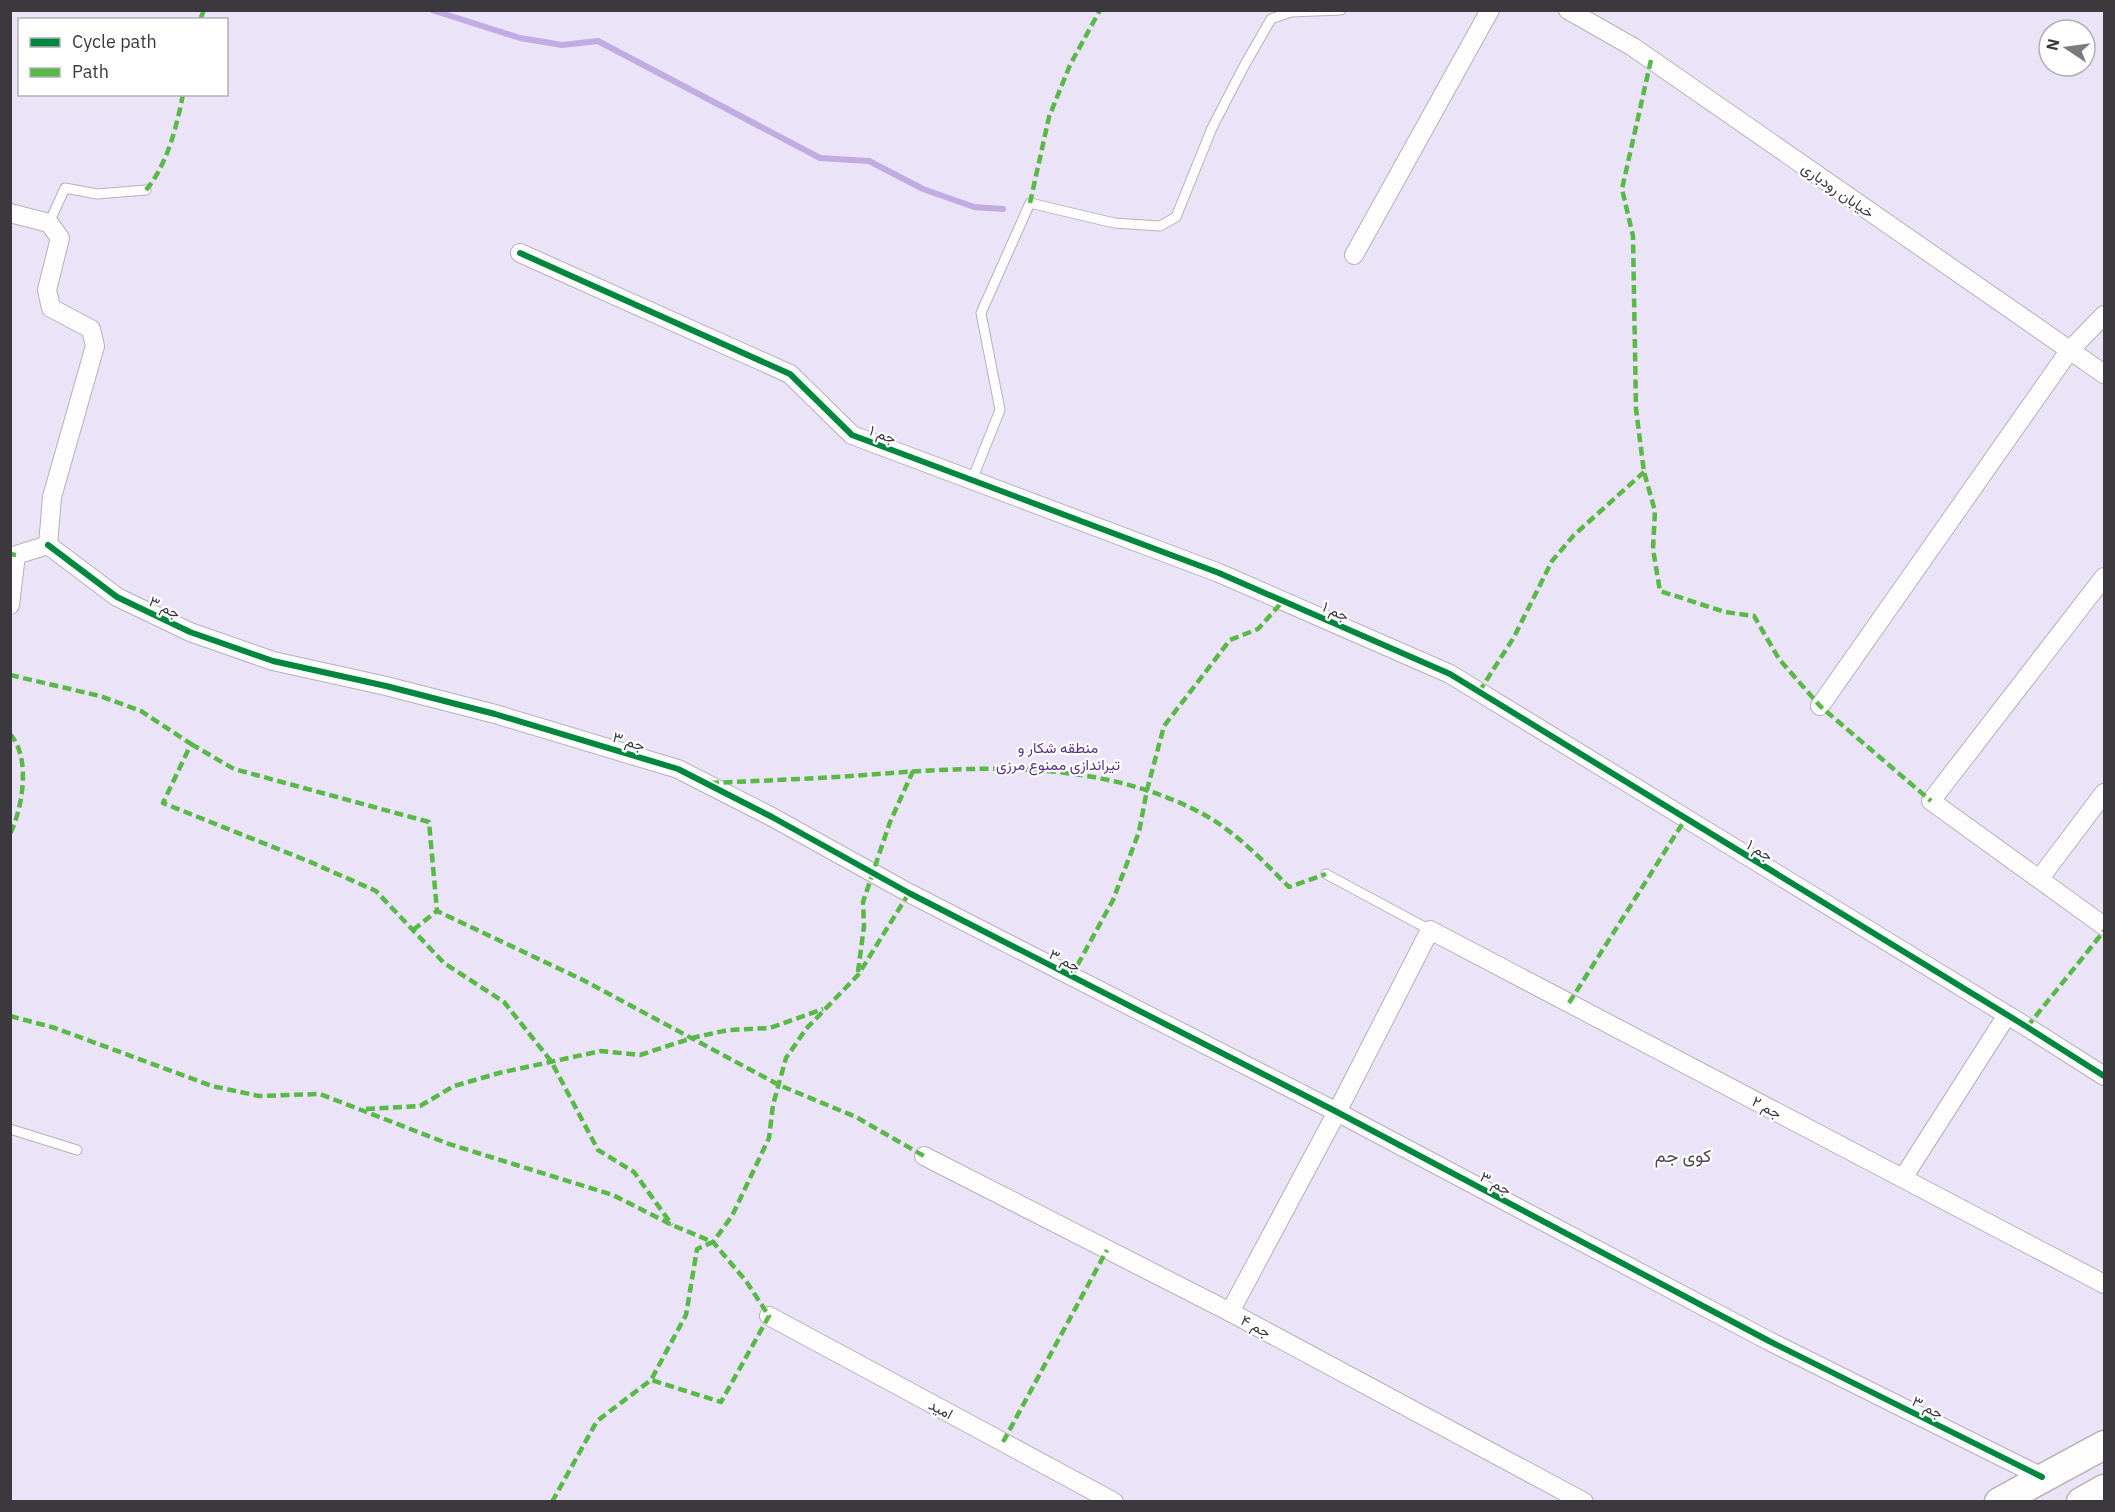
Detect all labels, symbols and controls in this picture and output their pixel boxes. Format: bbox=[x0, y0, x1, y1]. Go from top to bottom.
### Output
legend bbox=[18, 18, 228, 96]
north arrow bbox=[2037, 18, 2097, 78]
text: Cycle path bbox=[72, 30, 157, 53]
text: N bbox=[2041, 37, 2063, 53]
text: Path bbox=[72, 60, 109, 83]
street label: خیابان رودباری bbox=[1797, 158, 1878, 223]
street label: جم ۱ bbox=[867, 420, 899, 449]
street label: جم ۳ bbox=[146, 591, 184, 624]
street label: جم ۱ bbox=[1319, 597, 1352, 626]
street label: جم ۳ bbox=[610, 727, 648, 756]
park label: منطقه شکار و تیراندازی ممنوع مرزی bbox=[996, 738, 1121, 776]
street label: جم ۱ bbox=[1743, 835, 1777, 866]
street label: جم ۳ bbox=[1046, 944, 1084, 977]
street label: جم ۲ bbox=[1748, 1091, 1785, 1124]
district label: کوی جم bbox=[1655, 1144, 1711, 1168]
street label: جم ۳ bbox=[1477, 1167, 1515, 1200]
street label: جم ۴ bbox=[1237, 1310, 1274, 1343]
street label: جم ۳ bbox=[1909, 1391, 1947, 1424]
street label: امید bbox=[926, 1395, 956, 1423]

